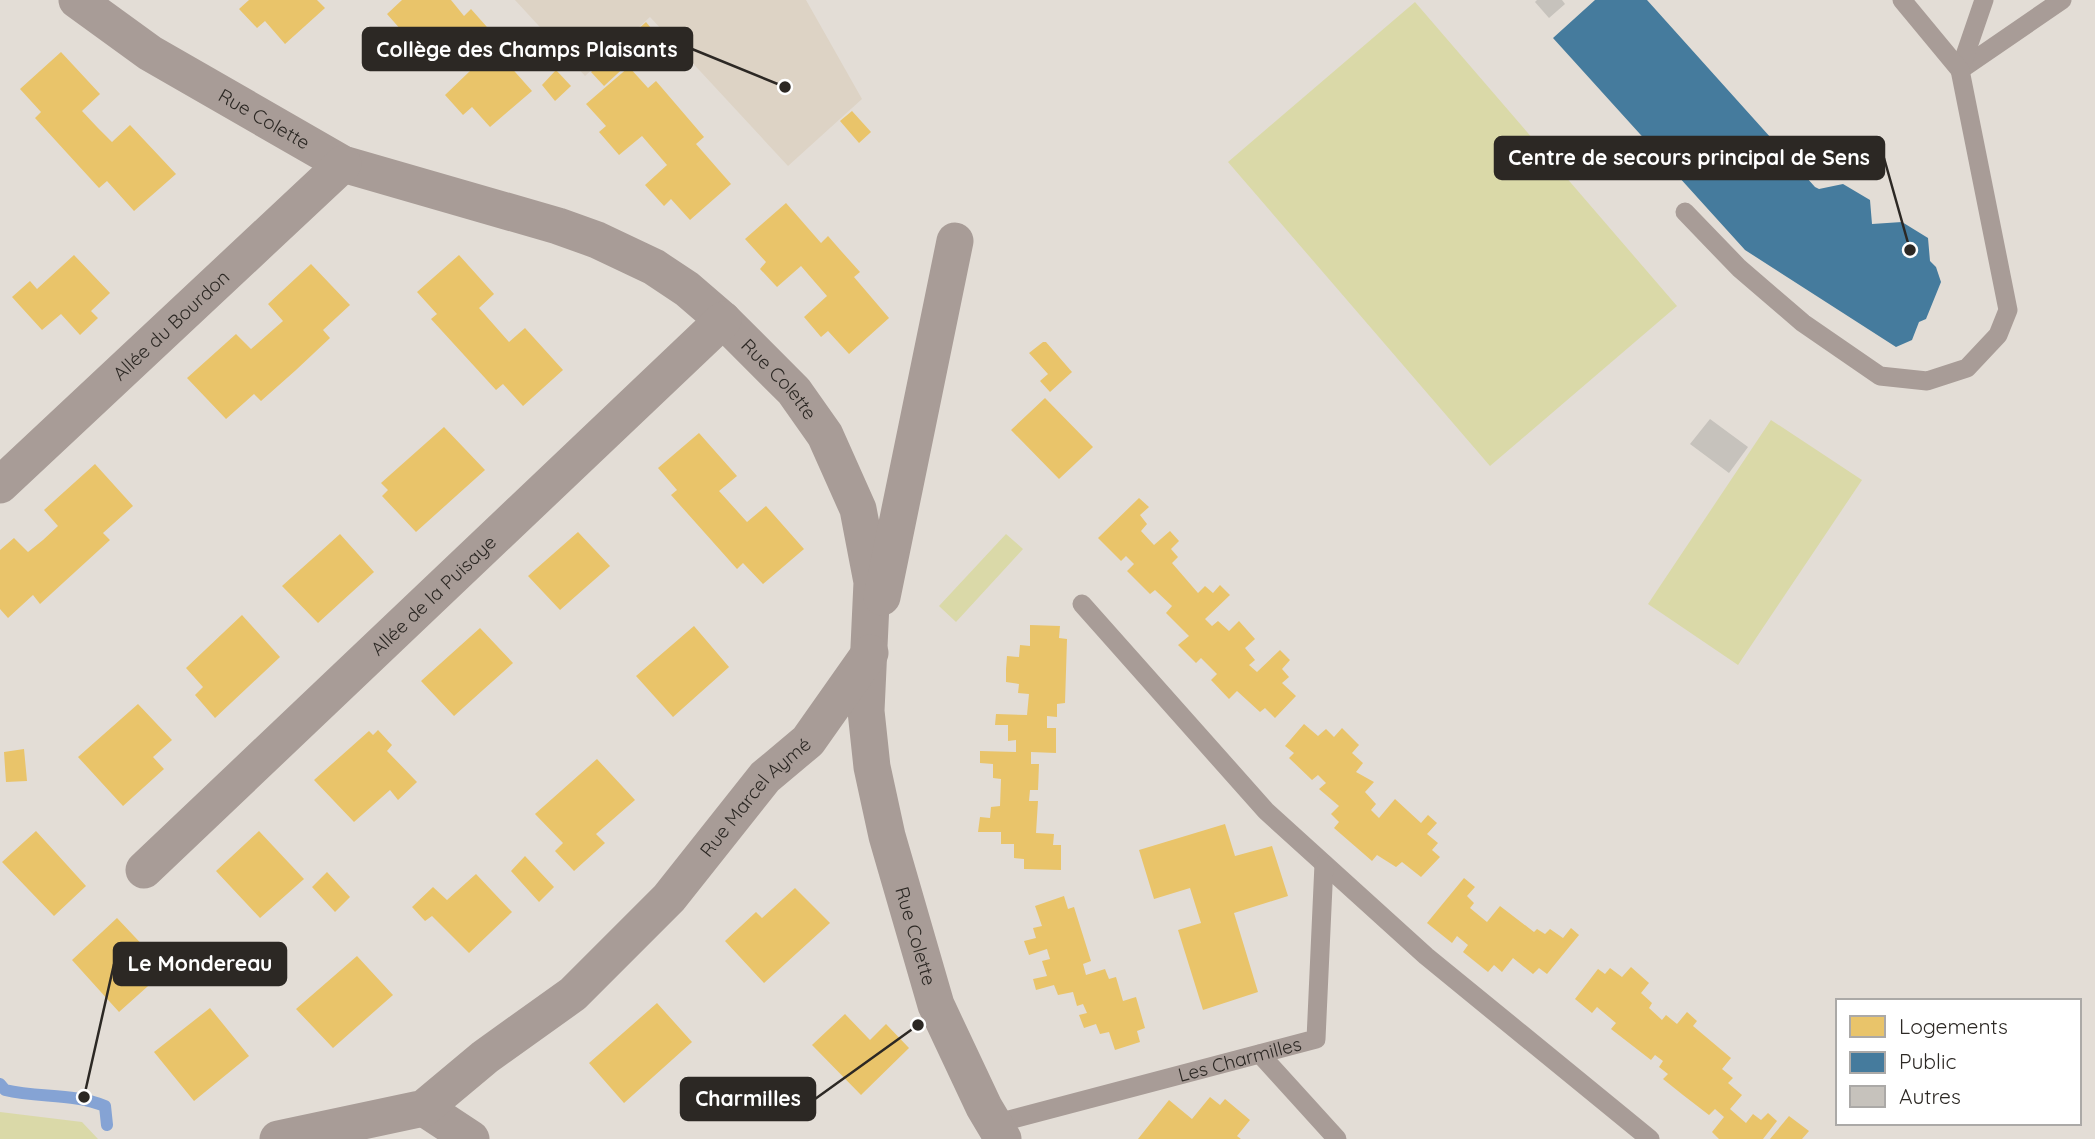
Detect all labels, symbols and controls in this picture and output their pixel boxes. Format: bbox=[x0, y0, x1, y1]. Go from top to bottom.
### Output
callout: Collège des Champs Plaisants bbox=[363, 28, 692, 70]
text: Collège des Champs Plaisants bbox=[376, 36, 678, 62]
street label: Rue Colette bbox=[214, 83, 314, 154]
callout: Centre de secours principal de Sens bbox=[1495, 137, 1884, 179]
text: Centre de secours principal de Sens bbox=[1508, 144, 1870, 170]
street label: Allée du Bourdon bbox=[108, 265, 234, 385]
street label: Rue Colette bbox=[736, 333, 822, 424]
street label: Allée de la Puisaye bbox=[365, 530, 501, 660]
street label: Rue Marcel Aymé bbox=[694, 732, 816, 862]
street label: Rue Colette bbox=[890, 884, 942, 988]
callout: Le Mondereau bbox=[114, 943, 286, 985]
text: Le Mondereau bbox=[128, 950, 272, 976]
legend bbox=[1836, 999, 2081, 1125]
text: Logements bbox=[1899, 1013, 2008, 1039]
street label: Les Charmilles bbox=[1175, 1031, 1304, 1087]
text: Public bbox=[1899, 1048, 1956, 1074]
callout: Charmilles bbox=[681, 1078, 815, 1120]
text: Autres bbox=[1899, 1083, 1961, 1109]
text: Charmilles bbox=[695, 1085, 801, 1111]

